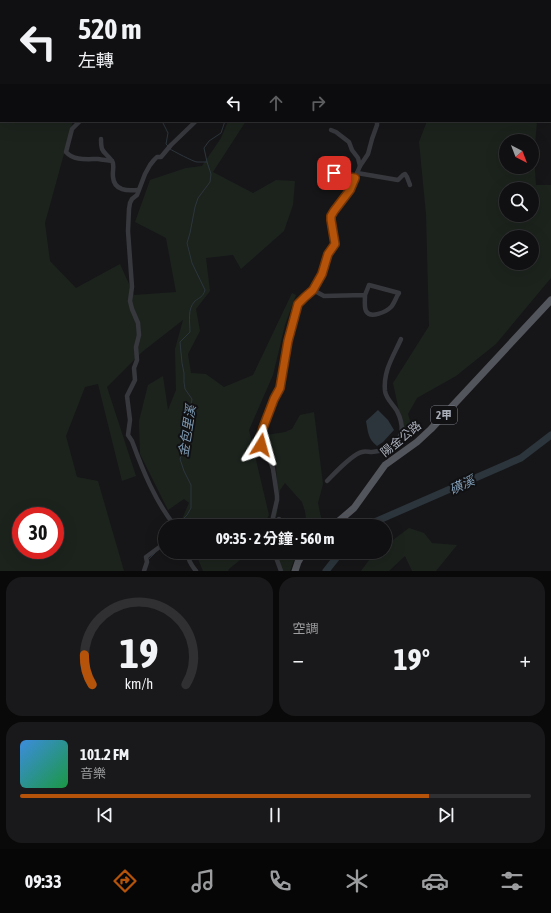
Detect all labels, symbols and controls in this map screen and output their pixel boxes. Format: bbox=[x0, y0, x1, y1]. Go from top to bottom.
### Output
text: 520 m bbox=[78, 13, 141, 45]
icon: left bbox=[12, 16, 64, 68]
text: 左轉 bbox=[78, 50, 114, 71]
icon: left bbox=[223, 92, 245, 114]
icon: ahead bbox=[265, 92, 287, 114]
icon: right bbox=[307, 92, 329, 114]
north arrow bbox=[499, 134, 539, 174]
map controls bbox=[499, 134, 539, 270]
pin bbox=[317, 156, 351, 190]
icon: arrive bbox=[323, 162, 345, 184]
button: search bbox=[499, 182, 539, 222]
button: layers bbox=[499, 230, 539, 270]
water label: 金包里溪 bbox=[176, 402, 199, 458]
road number: 2甲 bbox=[431, 406, 457, 424]
street label: 陽金公路 bbox=[378, 418, 424, 460]
position arrow bbox=[240, 424, 282, 466]
water label: 磺溪 bbox=[447, 472, 479, 497]
speed limit sign: 30 bbox=[12, 507, 64, 559]
text: 09:35 · 2 分鐘 · 560 m bbox=[216, 530, 334, 547]
text: 空調 bbox=[293, 621, 319, 636]
text: 19 bbox=[120, 628, 159, 676]
text: 19° bbox=[394, 642, 430, 676]
text: − bbox=[293, 646, 304, 672]
text: + bbox=[520, 646, 531, 672]
text: km/h bbox=[125, 675, 153, 691]
text: 101.2 FM bbox=[80, 746, 129, 763]
text: 音樂 bbox=[80, 766, 106, 781]
icon: previous bbox=[94, 804, 116, 826]
icon: pause bbox=[264, 804, 286, 826]
icon: next bbox=[435, 804, 457, 826]
icon: directions bbox=[111, 867, 139, 895]
icon: music bbox=[189, 867, 217, 895]
icon: phone bbox=[266, 867, 294, 895]
icon: climate bbox=[343, 867, 371, 895]
icon: car bbox=[421, 867, 449, 895]
icon: filters bbox=[498, 867, 526, 895]
text: 09:33 bbox=[25, 871, 62, 892]

